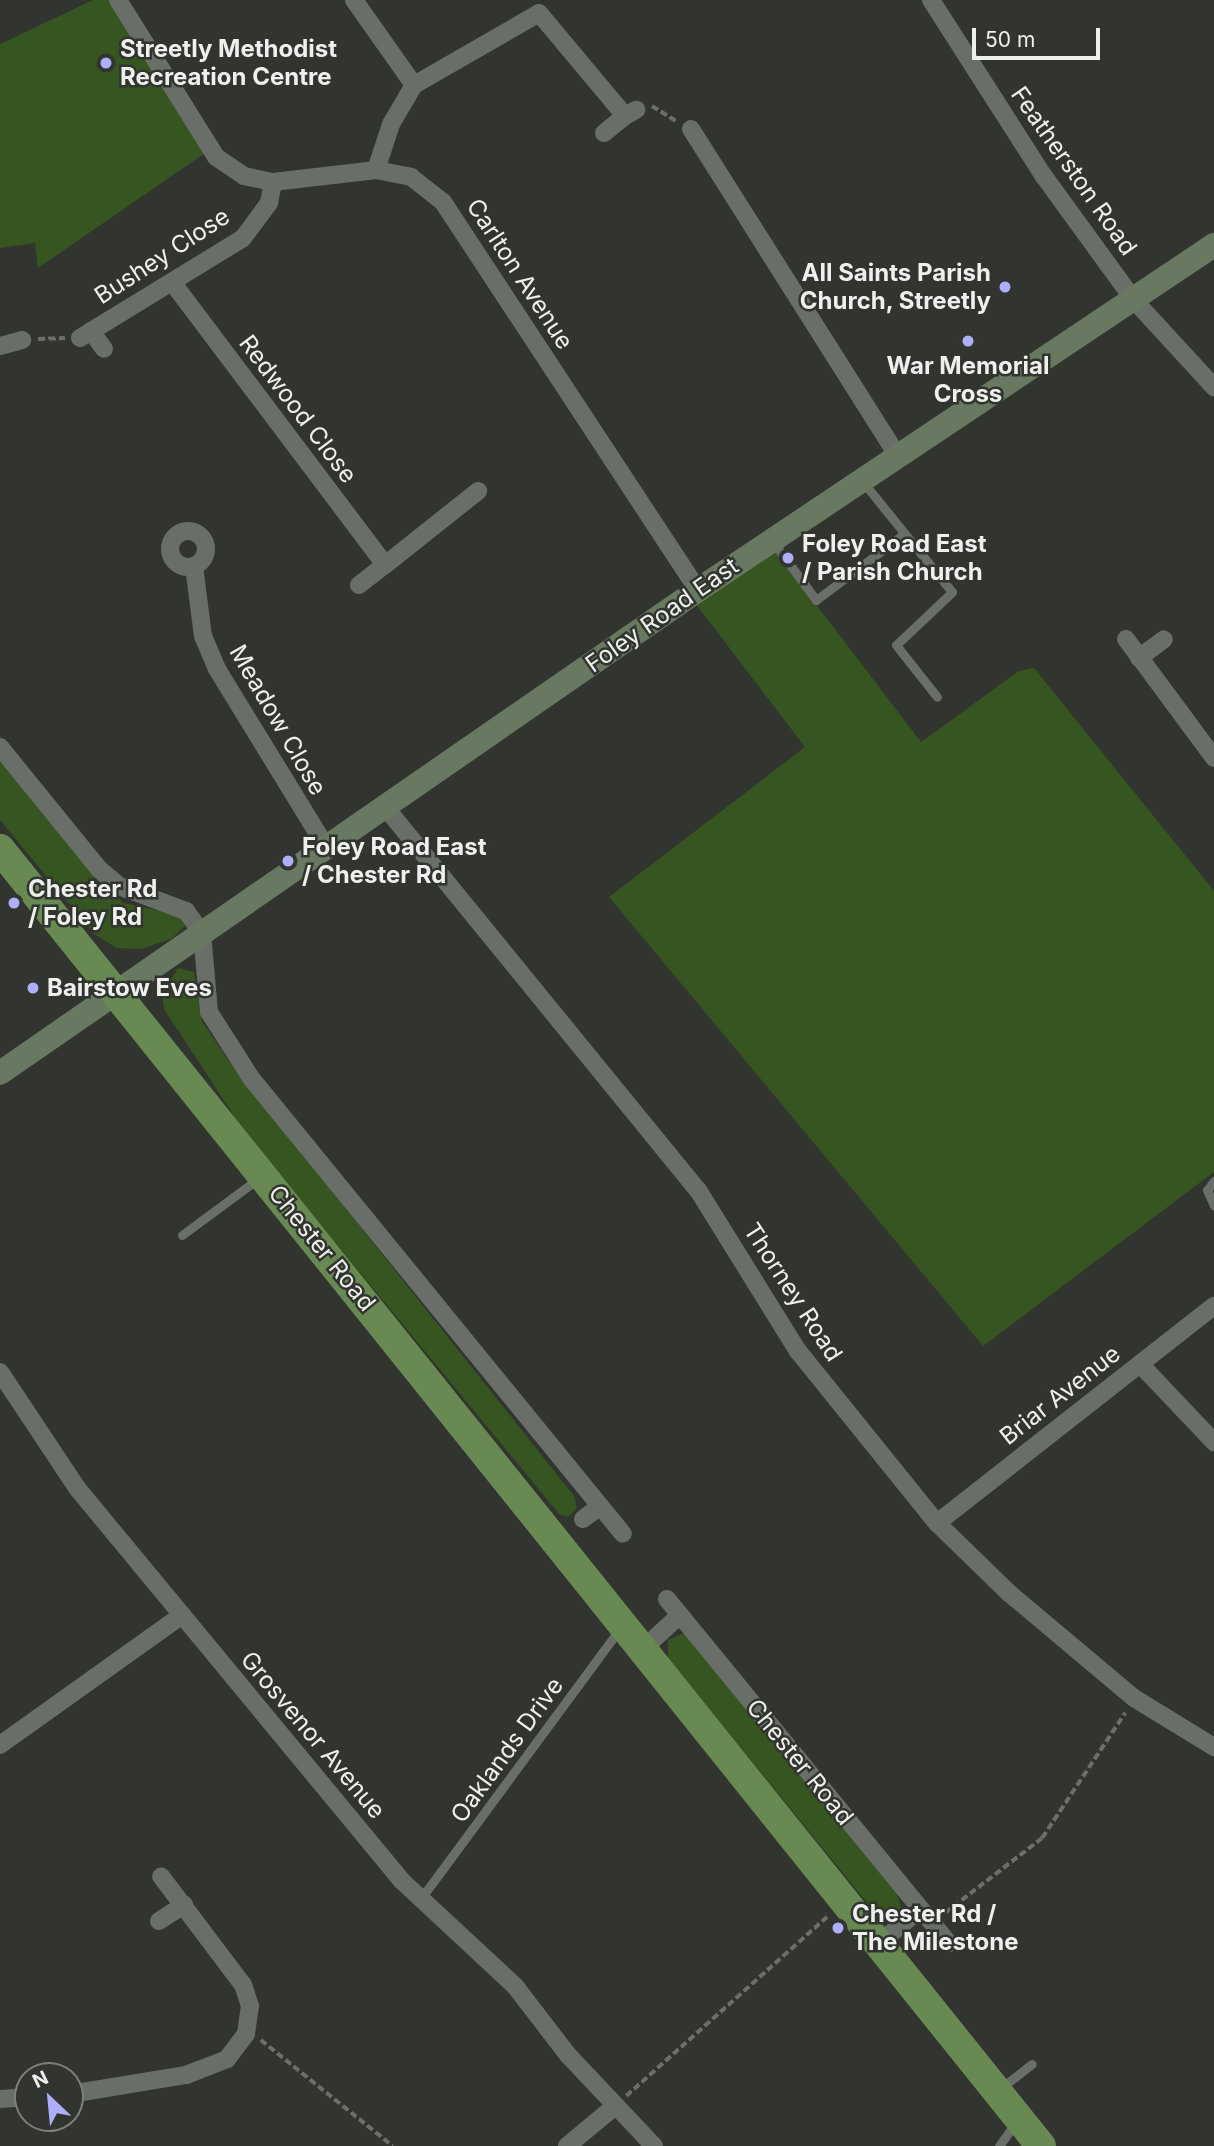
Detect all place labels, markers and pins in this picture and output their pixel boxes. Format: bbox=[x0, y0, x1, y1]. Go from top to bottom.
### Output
place label: Streetly Methodist Recreation Centre bbox=[120, 35, 337, 91]
marker: Streetly Methodist Recreation Centre bbox=[98, 55, 114, 71]
place label: All Saints Parish Church, Streetly bbox=[799, 259, 991, 315]
marker: All Saints Parish Church, Streetly bbox=[997, 279, 1013, 295]
marker: War Memorial Cross bbox=[960, 333, 976, 349]
place label: War Memorial Cross bbox=[886, 352, 1050, 408]
place label: Foley Road East / Parish Church bbox=[802, 530, 987, 586]
marker: Foley Road East / Parish Church bbox=[780, 550, 796, 566]
place label: Foley Road East / Chester Rd bbox=[302, 833, 487, 889]
marker: Foley Road East / Chester Rd bbox=[280, 853, 296, 869]
place label: Chester Rd / Foley Rd bbox=[28, 875, 157, 931]
marker: Chester Rd / Foley Rd bbox=[6, 895, 22, 911]
place label: Bairstow Eves bbox=[47, 974, 212, 1002]
marker: Bairstow Eves bbox=[25, 980, 41, 996]
place label: Chester Rd / The Milestone bbox=[852, 1900, 1019, 1956]
marker: Chester Rd / The Milestone bbox=[830, 1920, 846, 1936]

